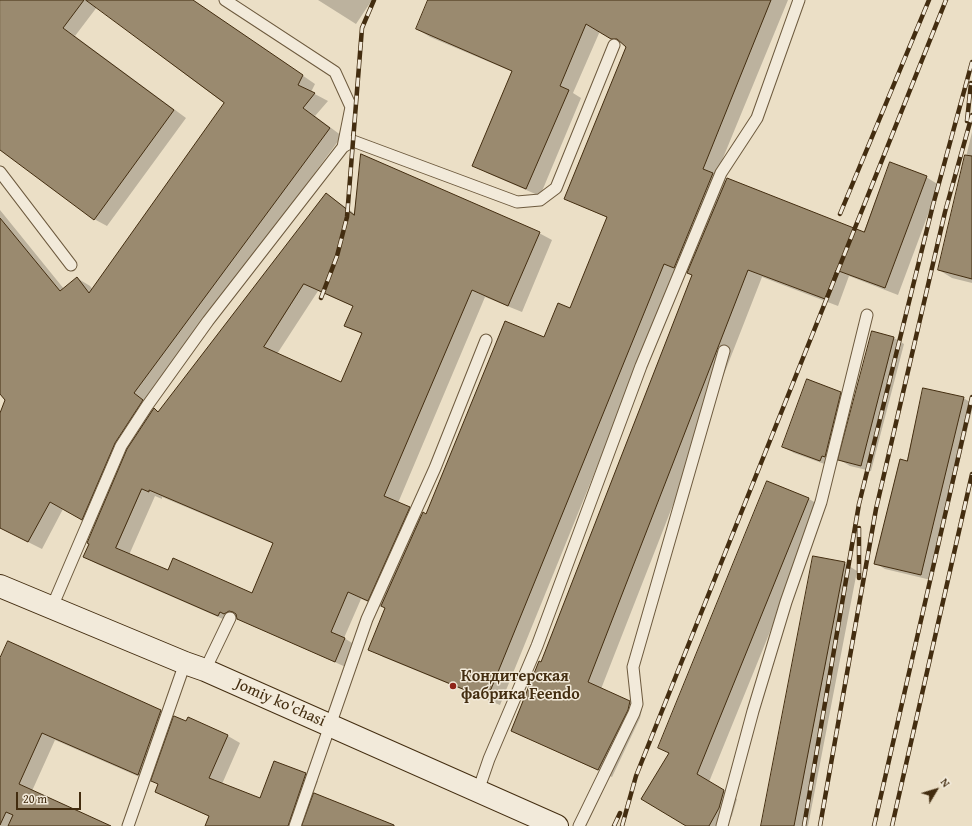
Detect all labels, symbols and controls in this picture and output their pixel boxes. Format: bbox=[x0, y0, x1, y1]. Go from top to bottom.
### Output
place label: Кондитерская фабрика Feendo bbox=[461, 667, 580, 705]
street label: Jomiy ko'chasi bbox=[232, 675, 328, 731]
marker: Кондитерская фабрика Feendo bbox=[448, 681, 458, 691]
north arrow bbox=[916, 770, 956, 810]
text: N bbox=[937, 775, 954, 790]
scale bar bbox=[18, 784, 83, 810]
text: 20 m bbox=[23, 790, 47, 807]

